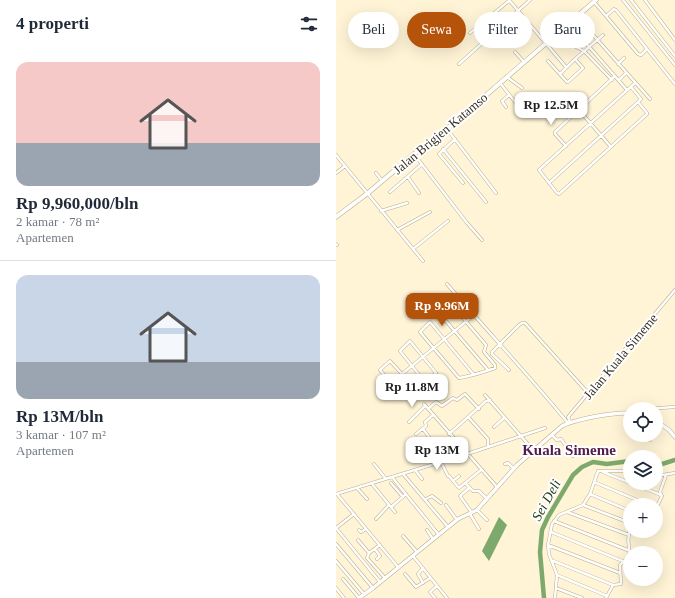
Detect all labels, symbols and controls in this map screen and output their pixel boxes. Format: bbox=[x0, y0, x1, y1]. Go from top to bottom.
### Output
chip: Beli bbox=[348, 12, 399, 48]
chip: Sewa bbox=[407, 12, 466, 48]
chip: Filter bbox=[474, 12, 532, 48]
chip: Baru bbox=[540, 12, 595, 48]
icon: filters bbox=[298, 13, 320, 35]
text: 4 properti bbox=[16, 14, 89, 33]
icon: home bbox=[132, 88, 204, 160]
street label: Jalan Brigjen Katamso bbox=[390, 90, 491, 177]
pin: Rp 12.5M bbox=[510, 92, 592, 126]
text: Rp 12.5M bbox=[524, 97, 578, 112]
text: Rp 9,960,000/bln bbox=[16, 194, 138, 213]
text: 2 kamar · 78 m² bbox=[16, 214, 99, 229]
text: Apartemen bbox=[16, 230, 74, 245]
pin: Rp 9.96M bbox=[401, 293, 483, 327]
text: Rp 9.96M bbox=[415, 298, 469, 313]
icon: home bbox=[132, 301, 204, 373]
street label: Jalan Kuala Simeme bbox=[580, 310, 661, 402]
pin: Rp 11.8M bbox=[371, 374, 453, 408]
text: Rp 11.8M bbox=[385, 379, 439, 394]
map controls bbox=[623, 402, 663, 586]
button: locate bbox=[623, 402, 663, 442]
text: Rp 13M/bln bbox=[16, 407, 103, 426]
text: 3 kamar · 107 m² bbox=[16, 427, 106, 442]
pin: Rp 13M bbox=[404, 437, 470, 471]
text: Rp 13M bbox=[414, 442, 460, 457]
district label: Kuala Simeme bbox=[522, 442, 616, 458]
text: Apartemen bbox=[16, 443, 74, 458]
button: layers bbox=[623, 450, 663, 490]
water label: Sei Deli bbox=[529, 477, 564, 523]
button: + bbox=[623, 498, 663, 538]
button: − bbox=[623, 546, 663, 586]

